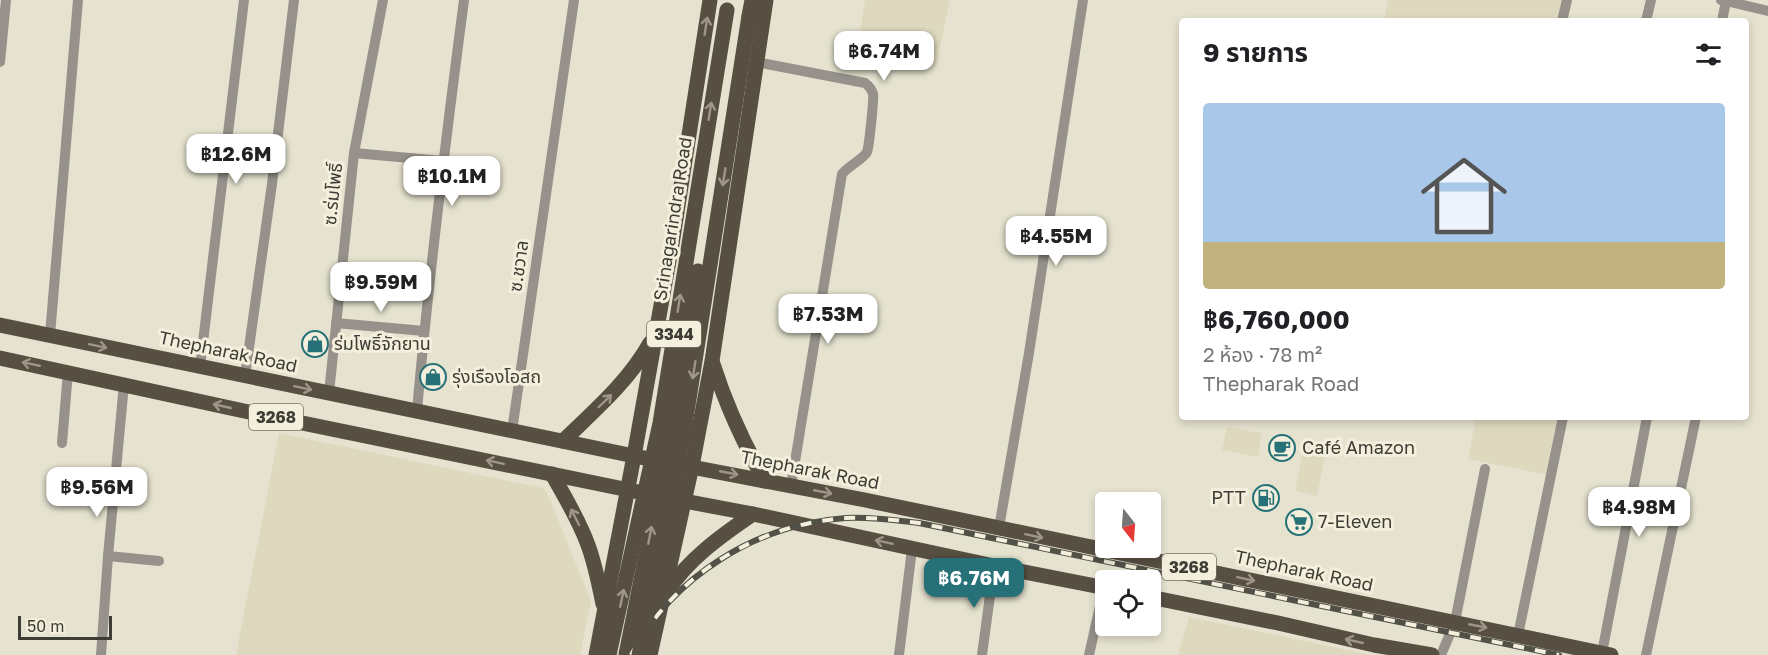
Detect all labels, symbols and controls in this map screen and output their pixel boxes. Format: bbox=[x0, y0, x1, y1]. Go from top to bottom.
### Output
one-way arrow bbox=[700, 17, 711, 37]
pin: ฿6.74M bbox=[835, 31, 933, 82]
text: 9 รายการ bbox=[1203, 37, 1308, 68]
text: ฿6.74M bbox=[848, 38, 920, 62]
icon: filters bbox=[1692, 38, 1725, 71]
one-way arrow bbox=[705, 102, 716, 121]
pin: ฿12.6M bbox=[187, 134, 285, 185]
street label: Srinagarindra Road bbox=[648, 135, 696, 302]
text: ฿12.6M bbox=[200, 141, 272, 165]
icon: home bbox=[1410, 142, 1518, 250]
pin: ฿10.1M bbox=[403, 156, 501, 207]
street label: ซ.ร่มโพธิ์ bbox=[318, 161, 346, 226]
text: ฿10.1M bbox=[417, 163, 487, 187]
one-way arrow bbox=[718, 167, 729, 187]
pin: ฿4.55M bbox=[1007, 216, 1105, 267]
text: ฿4.55M bbox=[1020, 223, 1092, 247]
street label: ซ.ชวาล bbox=[504, 239, 533, 293]
pin: ฿9.59M bbox=[332, 262, 430, 313]
text: ฿9.59M bbox=[344, 269, 418, 293]
one-way arrow bbox=[674, 294, 685, 314]
pin: ฿7.53M bbox=[779, 294, 877, 345]
text: ฿7.53M bbox=[792, 301, 864, 325]
text: ฿6,760,000 bbox=[1203, 304, 1350, 335]
road number: 3344 bbox=[647, 321, 701, 347]
street label: Thepharak Road bbox=[157, 326, 299, 376]
shop icon: ร่มโพธิ์จักยาน bbox=[300, 329, 330, 359]
place label: ร่มโพธิ์จักยาน bbox=[334, 332, 431, 354]
one-way arrow bbox=[89, 340, 108, 352]
text: 2 ห้อง · 78 m² bbox=[1203, 342, 1322, 366]
one-way arrow bbox=[22, 358, 41, 369]
one-way arrow bbox=[688, 360, 699, 379]
shop icon: รุ่งเรืองโอสถ bbox=[418, 362, 448, 392]
place label: รุ่งเรืองโอสถ bbox=[452, 365, 541, 388]
text: Thepharak Road bbox=[1203, 371, 1359, 395]
one-way arrow bbox=[292, 383, 312, 394]
one-way arrow bbox=[598, 393, 613, 408]
one-way arrow bbox=[212, 399, 231, 411]
road number: 3268 bbox=[249, 404, 303, 430]
cafe icon: Café Amazon bbox=[1267, 433, 1297, 463]
place label: Café Amazon bbox=[1302, 436, 1415, 458]
street label: Thepharak Road bbox=[739, 445, 881, 493]
one-way arrow bbox=[485, 456, 504, 468]
pin: ฿9.56M bbox=[48, 467, 146, 518]
one-way arrow bbox=[718, 468, 738, 479]
text: ฿9.56M bbox=[60, 474, 134, 498]
fuel station icon: PTT bbox=[1251, 483, 1281, 513]
place label: PTT bbox=[1211, 486, 1246, 508]
one-way arrow bbox=[812, 487, 832, 498]
pin: ฿4.98M bbox=[1590, 487, 1688, 538]
north arrow bbox=[1095, 492, 1161, 558]
map controls bbox=[1095, 492, 1161, 636]
text: ฿4.98M bbox=[1602, 494, 1676, 518]
supermarket icon: 7-Eleven bbox=[1284, 507, 1314, 537]
one-way arrow bbox=[569, 509, 581, 527]
place label: 7-Eleven bbox=[1318, 510, 1392, 532]
one-way arrow bbox=[645, 526, 656, 545]
one-way arrow bbox=[1025, 530, 1044, 542]
one-way arrow bbox=[874, 536, 893, 548]
street label: Thepharak Road bbox=[1233, 545, 1375, 595]
road number: 3268 bbox=[1162, 554, 1216, 580]
pin: ฿6.76M bbox=[925, 558, 1023, 609]
text: ฿6.76M bbox=[938, 565, 1010, 589]
button: locate bbox=[1095, 570, 1161, 636]
one-way arrow bbox=[1236, 574, 1255, 585]
one-way arrow bbox=[617, 589, 628, 608]
scale bar bbox=[18, 613, 112, 640]
text: 50 m bbox=[27, 616, 64, 636]
one-way arrow bbox=[1468, 621, 1487, 633]
one-way arrow bbox=[1345, 634, 1364, 646]

